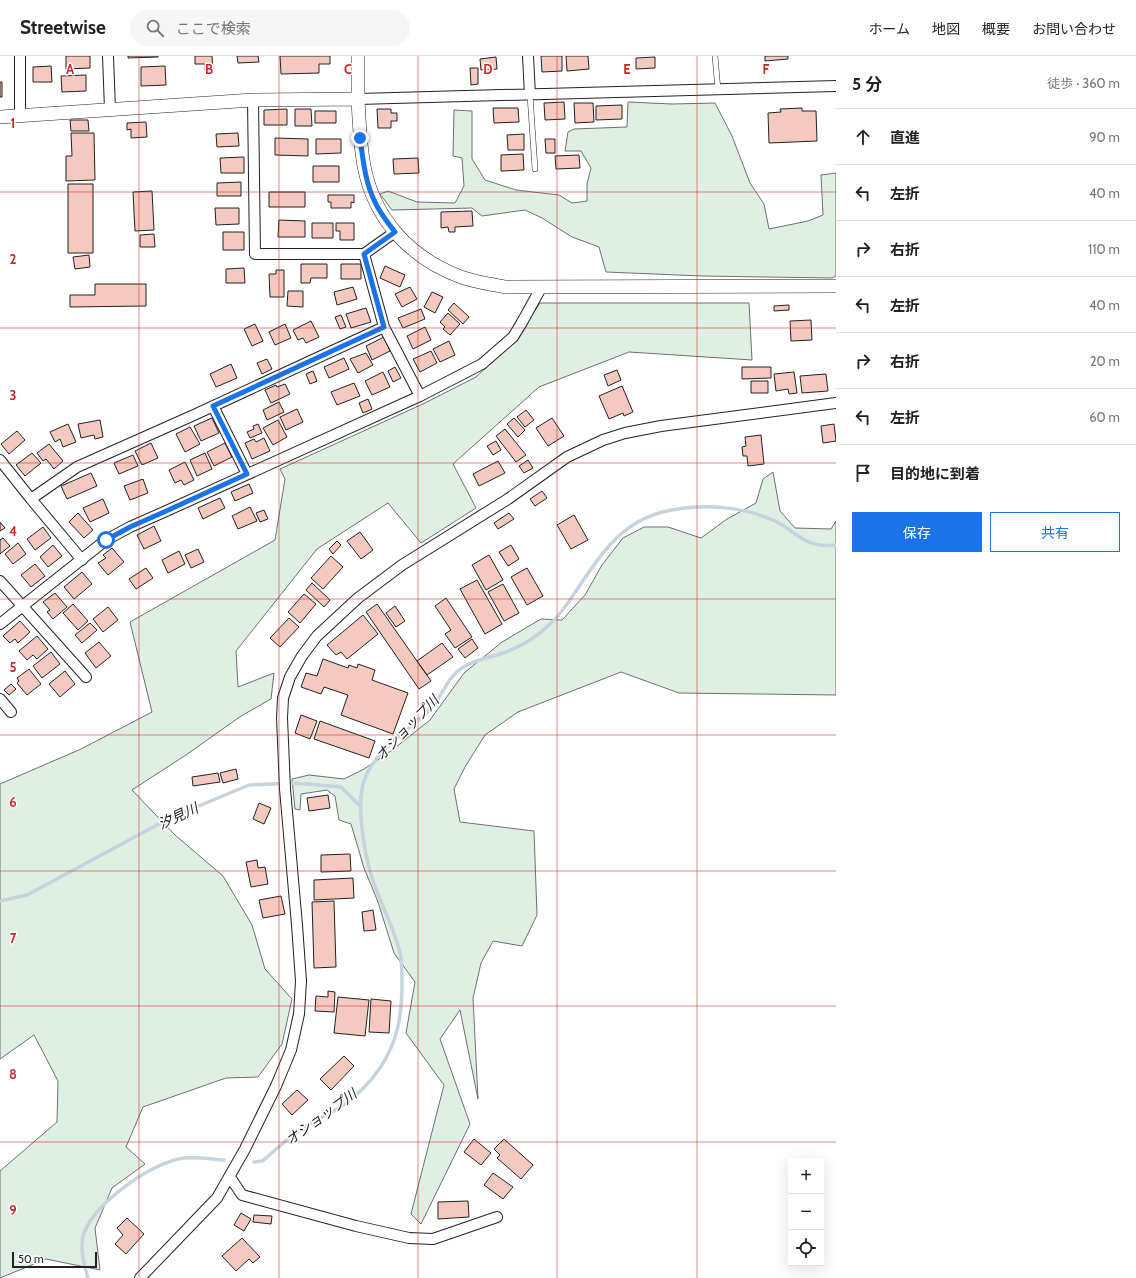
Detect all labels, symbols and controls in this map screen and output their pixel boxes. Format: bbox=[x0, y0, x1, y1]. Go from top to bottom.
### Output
search box bbox=[130, 10, 410, 46]
text: Streetwise bbox=[20, 16, 106, 39]
icon: search bbox=[144, 17, 166, 39]
text: ここで検索 bbox=[176, 20, 251, 38]
text: ホーム bbox=[868, 20, 910, 38]
text: 地図 bbox=[932, 20, 960, 38]
text: 概要 bbox=[982, 20, 1010, 38]
text: お問い合わせ bbox=[1032, 20, 1116, 38]
text: A bbox=[66, 61, 75, 77]
text: B bbox=[205, 61, 213, 77]
text: C bbox=[344, 61, 352, 77]
text: D bbox=[483, 61, 493, 77]
text: E bbox=[623, 61, 631, 77]
text: F bbox=[763, 61, 770, 77]
text: 5 分 bbox=[852, 74, 882, 94]
text: 徒歩 · 360 m bbox=[1047, 75, 1120, 91]
text: 1 bbox=[11, 115, 15, 131]
icon: ahead bbox=[852, 126, 874, 148]
route end bbox=[351, 129, 369, 147]
text: 直進 bbox=[890, 129, 920, 147]
text: 90 m bbox=[1089, 129, 1120, 145]
icon: left bbox=[852, 182, 874, 204]
text: 左折 bbox=[890, 185, 920, 203]
text: 40 m bbox=[1089, 185, 1120, 201]
icon: right bbox=[852, 238, 874, 260]
text: 右折 bbox=[890, 241, 920, 259]
text: 110 m bbox=[1088, 241, 1120, 257]
text: 2 bbox=[10, 251, 17, 267]
icon: left bbox=[852, 294, 874, 316]
text: 左折 bbox=[890, 297, 920, 315]
text: 40 m bbox=[1089, 297, 1120, 313]
icon: right bbox=[852, 350, 874, 372]
text: 右折 bbox=[890, 353, 920, 371]
text: 20 m bbox=[1090, 353, 1120, 369]
text: 3 bbox=[9, 387, 17, 403]
icon: left bbox=[852, 406, 874, 428]
text: 左折 bbox=[890, 409, 920, 427]
text: 60 m bbox=[1089, 409, 1120, 425]
icon: arrive bbox=[852, 462, 874, 484]
text: 目的地に到着 bbox=[890, 465, 980, 483]
button: 保存 bbox=[852, 512, 982, 552]
button: 共有 bbox=[990, 512, 1120, 552]
text: 4 bbox=[9, 523, 17, 539]
route start bbox=[97, 531, 115, 549]
text: 5 bbox=[10, 659, 17, 675]
water label: オショップ川 bbox=[371, 690, 444, 764]
text: 6 bbox=[9, 794, 17, 810]
water label: 汐見川 bbox=[155, 798, 203, 833]
text: 7 bbox=[10, 930, 17, 946]
text: 8 bbox=[9, 1066, 17, 1082]
water label: オショップ川 bbox=[282, 1084, 362, 1149]
map controls bbox=[788, 1158, 824, 1266]
button: + bbox=[788, 1158, 824, 1194]
button: − bbox=[788, 1194, 824, 1230]
text: 9 bbox=[9, 1202, 17, 1218]
button: locate bbox=[788, 1230, 824, 1266]
scale bar bbox=[12, 1250, 97, 1269]
text: 50 m bbox=[18, 1252, 44, 1266]

